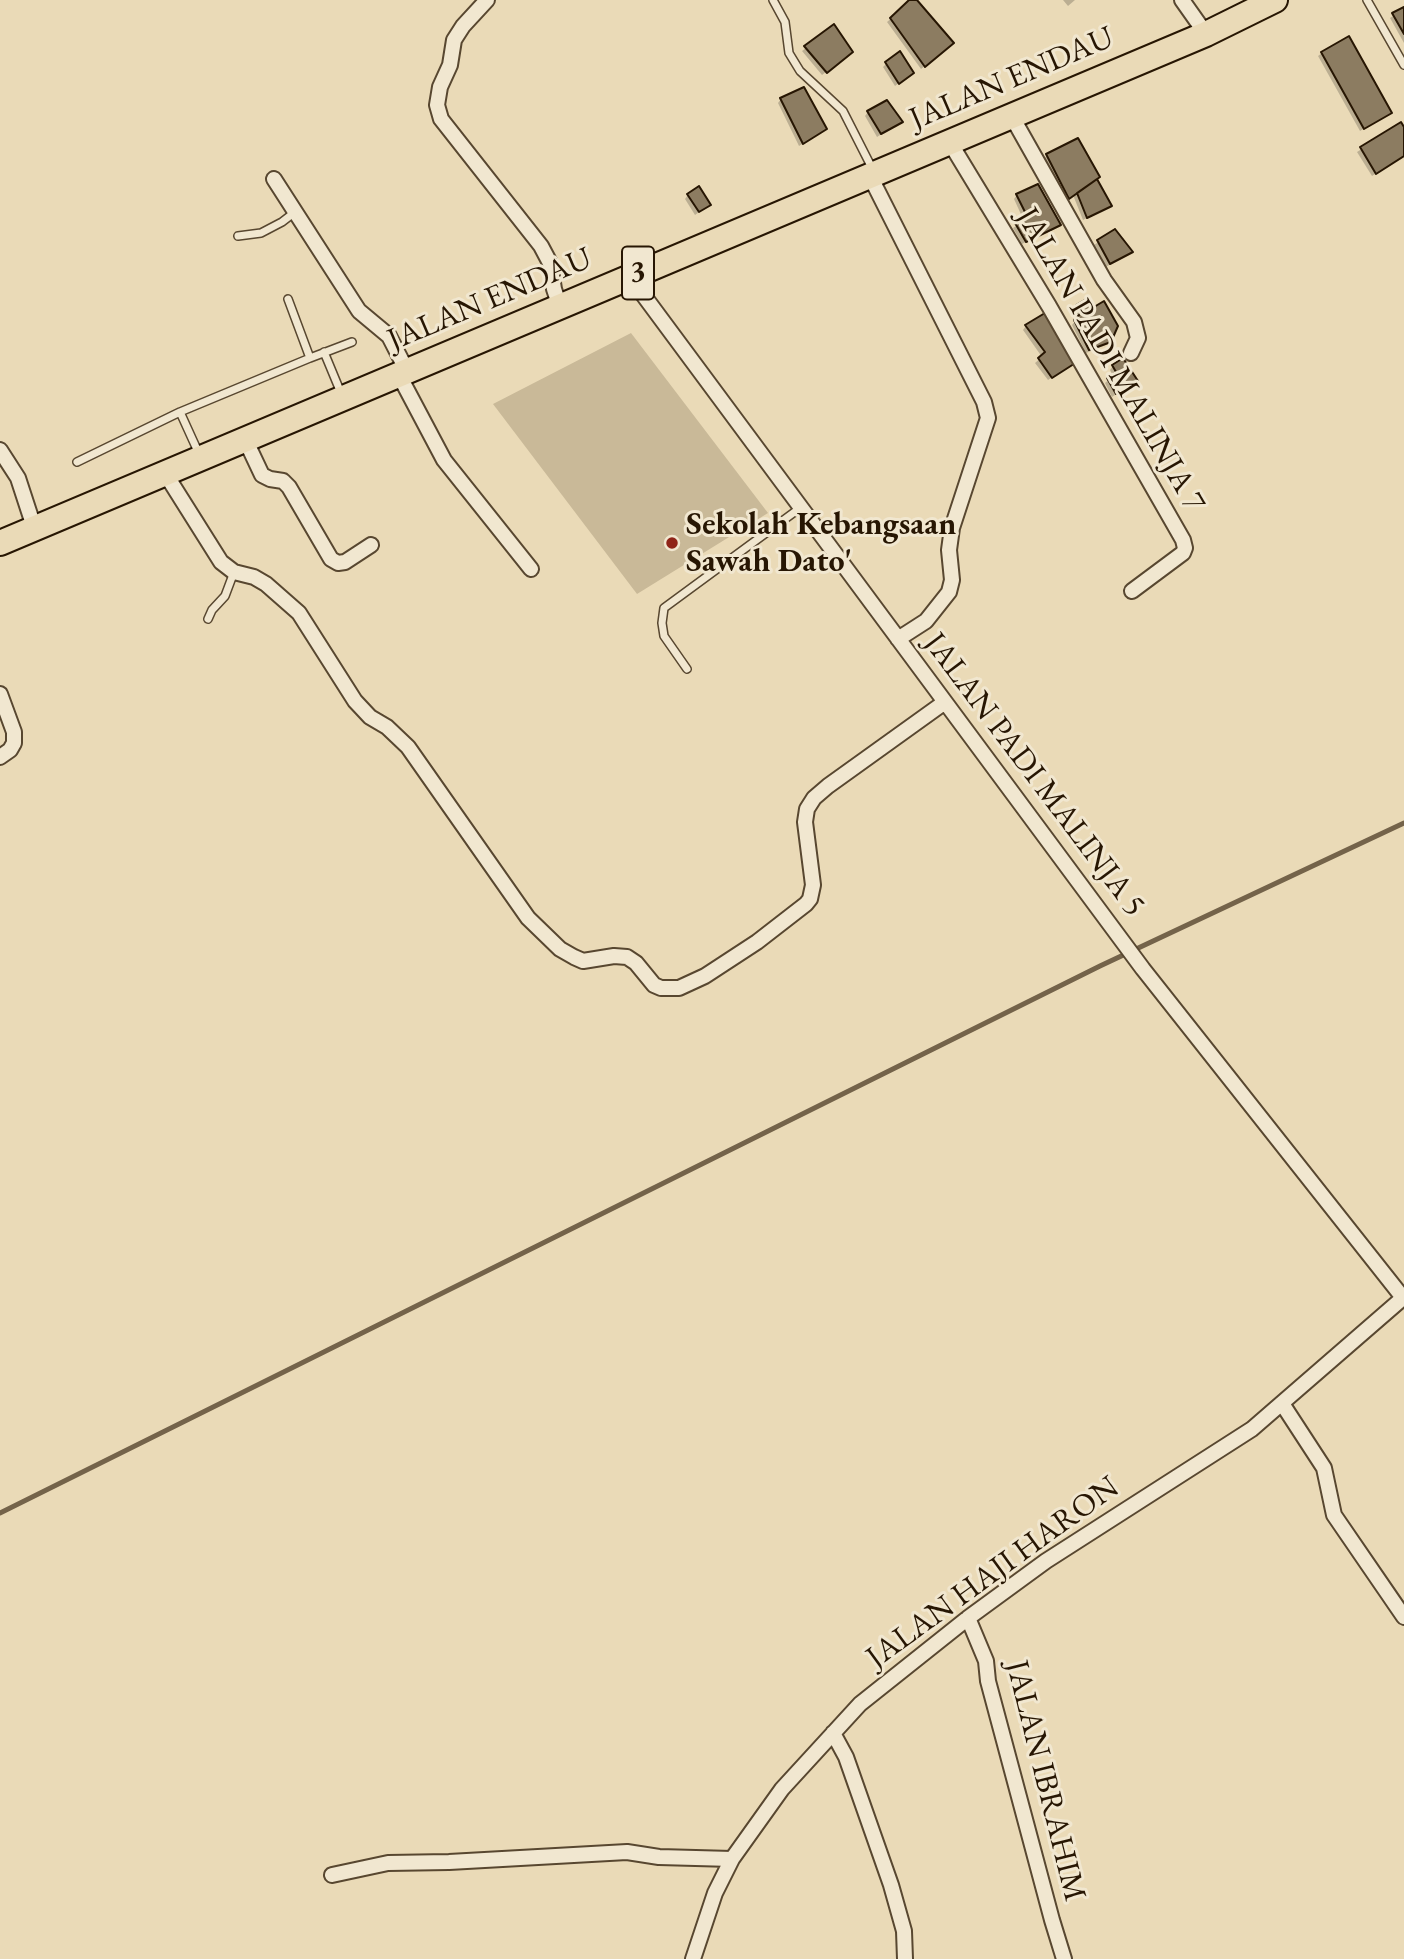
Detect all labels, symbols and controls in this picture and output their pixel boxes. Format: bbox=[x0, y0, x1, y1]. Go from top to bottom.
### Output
street label: JALAN ENDAU bbox=[904, 19, 1120, 139]
street label: JALAN PADI MALINJA 7 bbox=[1007, 201, 1213, 519]
street label: JALAN ENDAU bbox=[382, 240, 598, 360]
road number: 3 bbox=[622, 246, 654, 300]
place label: Sekolah Kebangsaan Sawah Dato' bbox=[686, 506, 956, 581]
marker: Sekolah Kebangsaan Sawah Dato' bbox=[664, 535, 680, 551]
street label: JALAN PADI MALINJA 5 bbox=[915, 626, 1153, 924]
street label: JALAN HAJI HARON bbox=[859, 1469, 1127, 1677]
street label: JALAN IBRAHIM bbox=[996, 1656, 1094, 1906]

